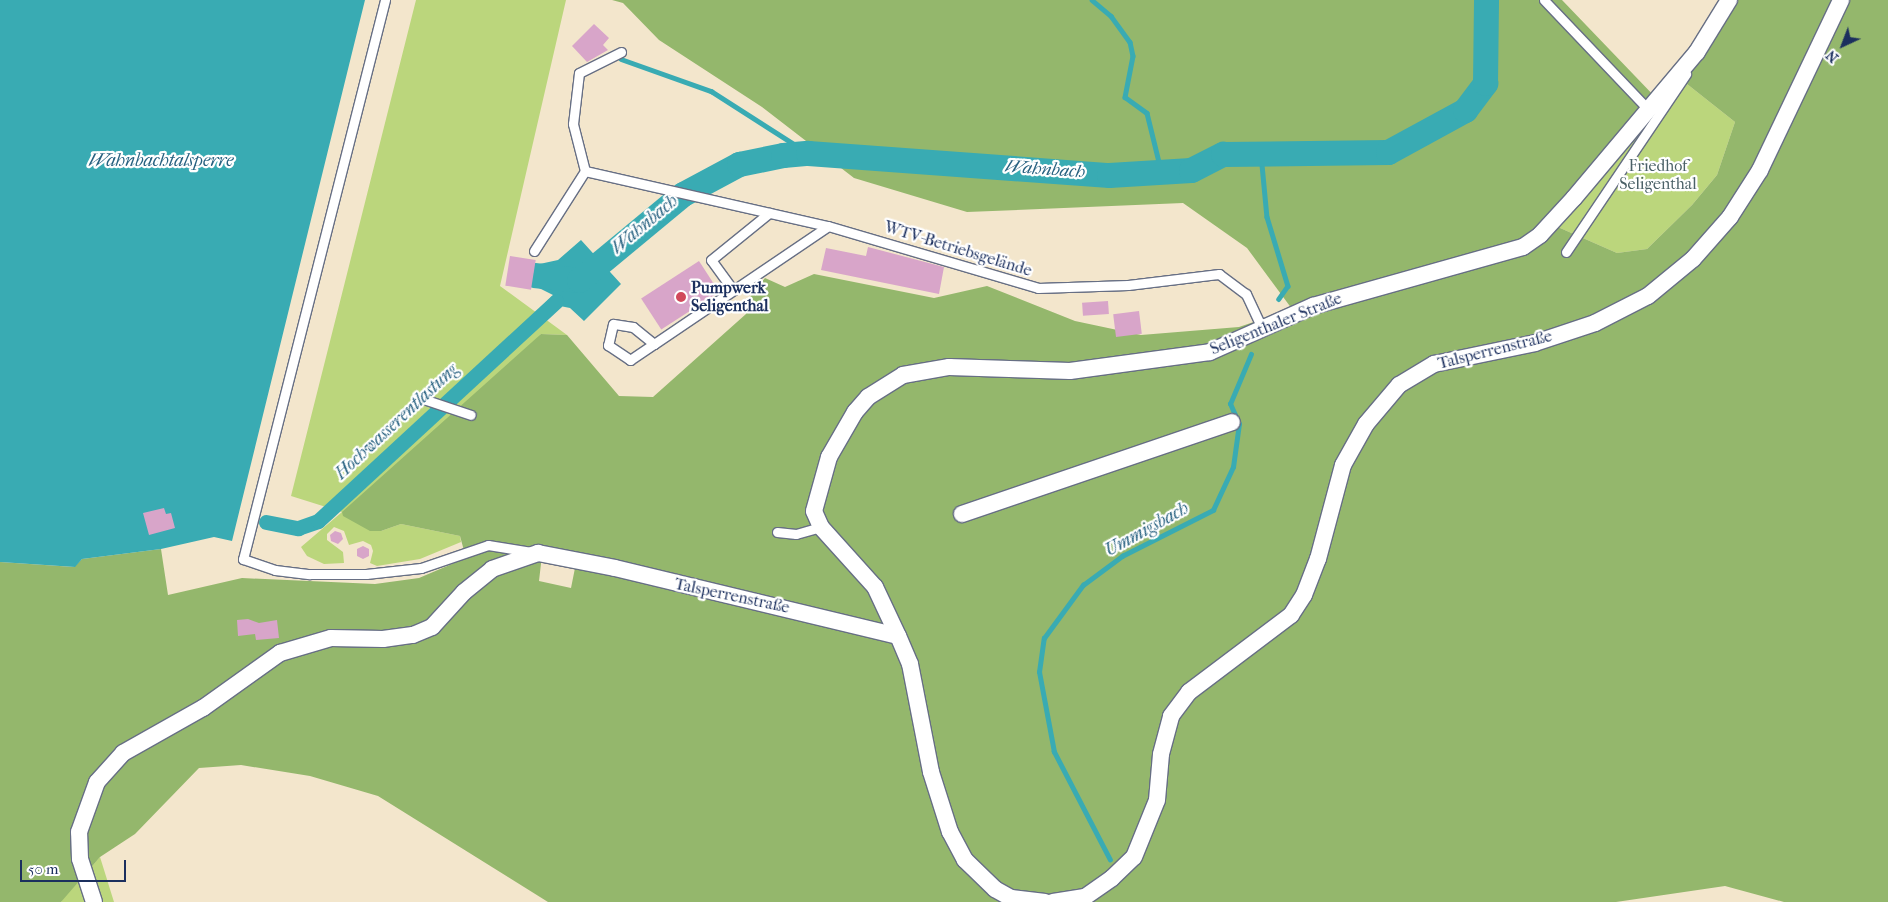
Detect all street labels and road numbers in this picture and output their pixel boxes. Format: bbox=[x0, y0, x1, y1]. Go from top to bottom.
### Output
street label: WTV-Betriebsgelände bbox=[882, 217, 1034, 281]
street label: Seligenthaler Straße bbox=[1207, 289, 1345, 359]
street label: Talsperrenstraße bbox=[1436, 327, 1554, 373]
street label: Talsperrenstraße bbox=[673, 574, 791, 618]

